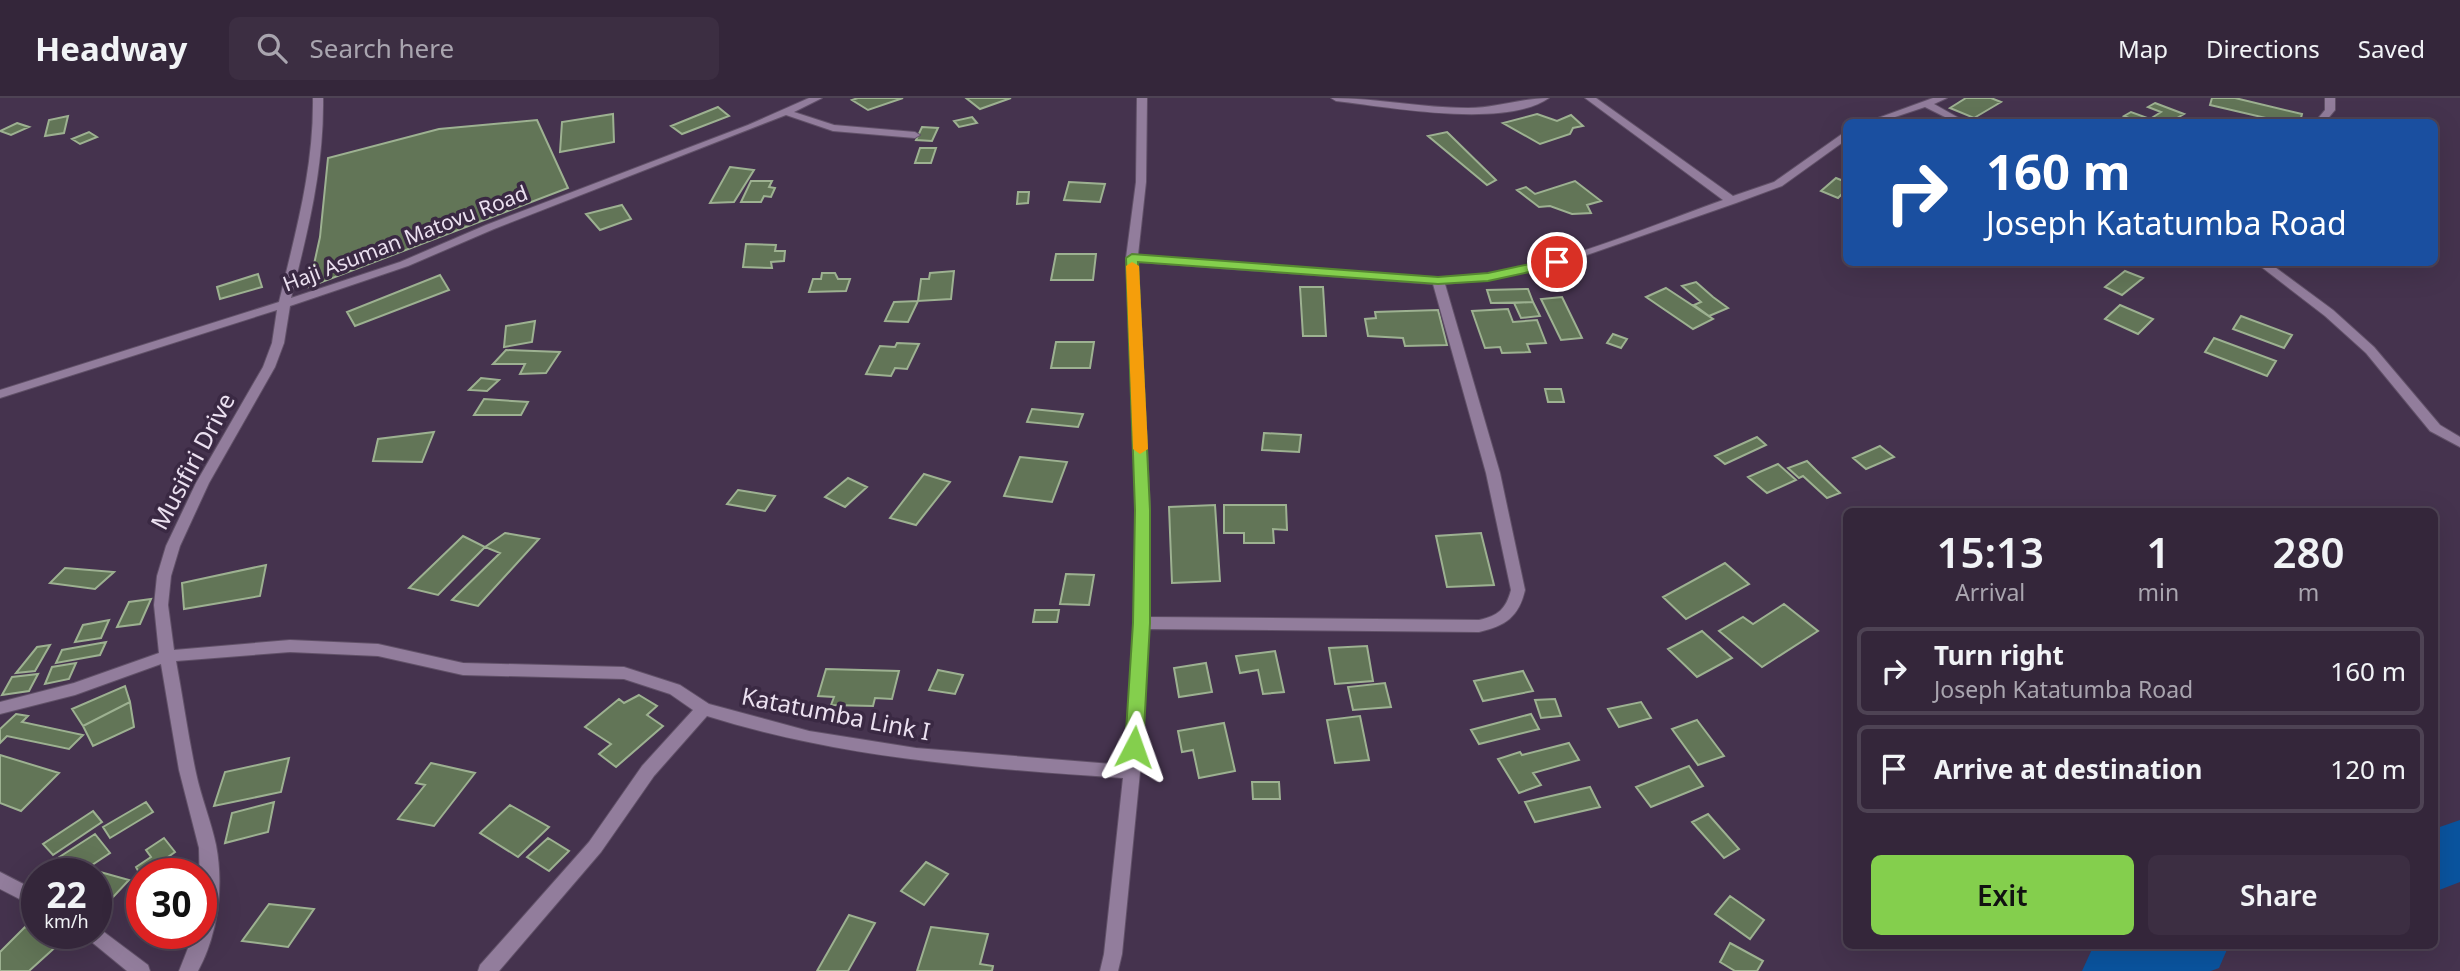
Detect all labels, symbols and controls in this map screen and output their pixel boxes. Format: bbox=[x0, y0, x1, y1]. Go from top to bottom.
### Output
search box bbox=[229, 17, 719, 80]
text: Headway bbox=[35, 26, 187, 71]
icon: search bbox=[253, 29, 291, 67]
text: Search here bbox=[309, 30, 454, 66]
text: Map bbox=[2118, 32, 2168, 65]
text: Directions bbox=[2206, 32, 2320, 65]
text: Saved bbox=[2358, 32, 2425, 65]
text: 160 m bbox=[1986, 138, 2131, 204]
icon: right bbox=[1871, 147, 1962, 238]
street label: Haji Asuman Matovu Road bbox=[279, 178, 531, 298]
text: Joseph Katatumba Road bbox=[1986, 201, 2347, 244]
pin bbox=[1527, 232, 1587, 292]
icon: arrive bbox=[1538, 243, 1576, 281]
street label: Musifiri Drive bbox=[142, 387, 242, 535]
text: 15:13 bbox=[1936, 523, 2044, 580]
text: 1 bbox=[2146, 523, 2170, 580]
text: 280 bbox=[2273, 523, 2345, 580]
text: Arrival bbox=[1955, 576, 2025, 608]
text: min bbox=[2137, 576, 2179, 608]
text: m bbox=[2298, 576, 2319, 608]
text: Turn right bbox=[1934, 637, 2064, 673]
icon: right bbox=[1875, 652, 1913, 690]
text: 160 m bbox=[2330, 653, 2406, 689]
text: Joseph Katatumba Road bbox=[1934, 673, 2193, 705]
street label: Katatumba Link I bbox=[739, 679, 933, 747]
position arrow bbox=[1097, 710, 1171, 784]
icon: arrive bbox=[1875, 750, 1913, 788]
text: Arrive at destination bbox=[1934, 751, 2203, 787]
text: 120 m bbox=[2330, 751, 2406, 787]
button: Exit bbox=[1871, 855, 2134, 935]
button: Share bbox=[2148, 855, 2410, 935]
speed limit sign: 30 bbox=[126, 858, 217, 949]
text: 22 bbox=[46, 871, 87, 918]
text: km/h bbox=[44, 909, 89, 933]

